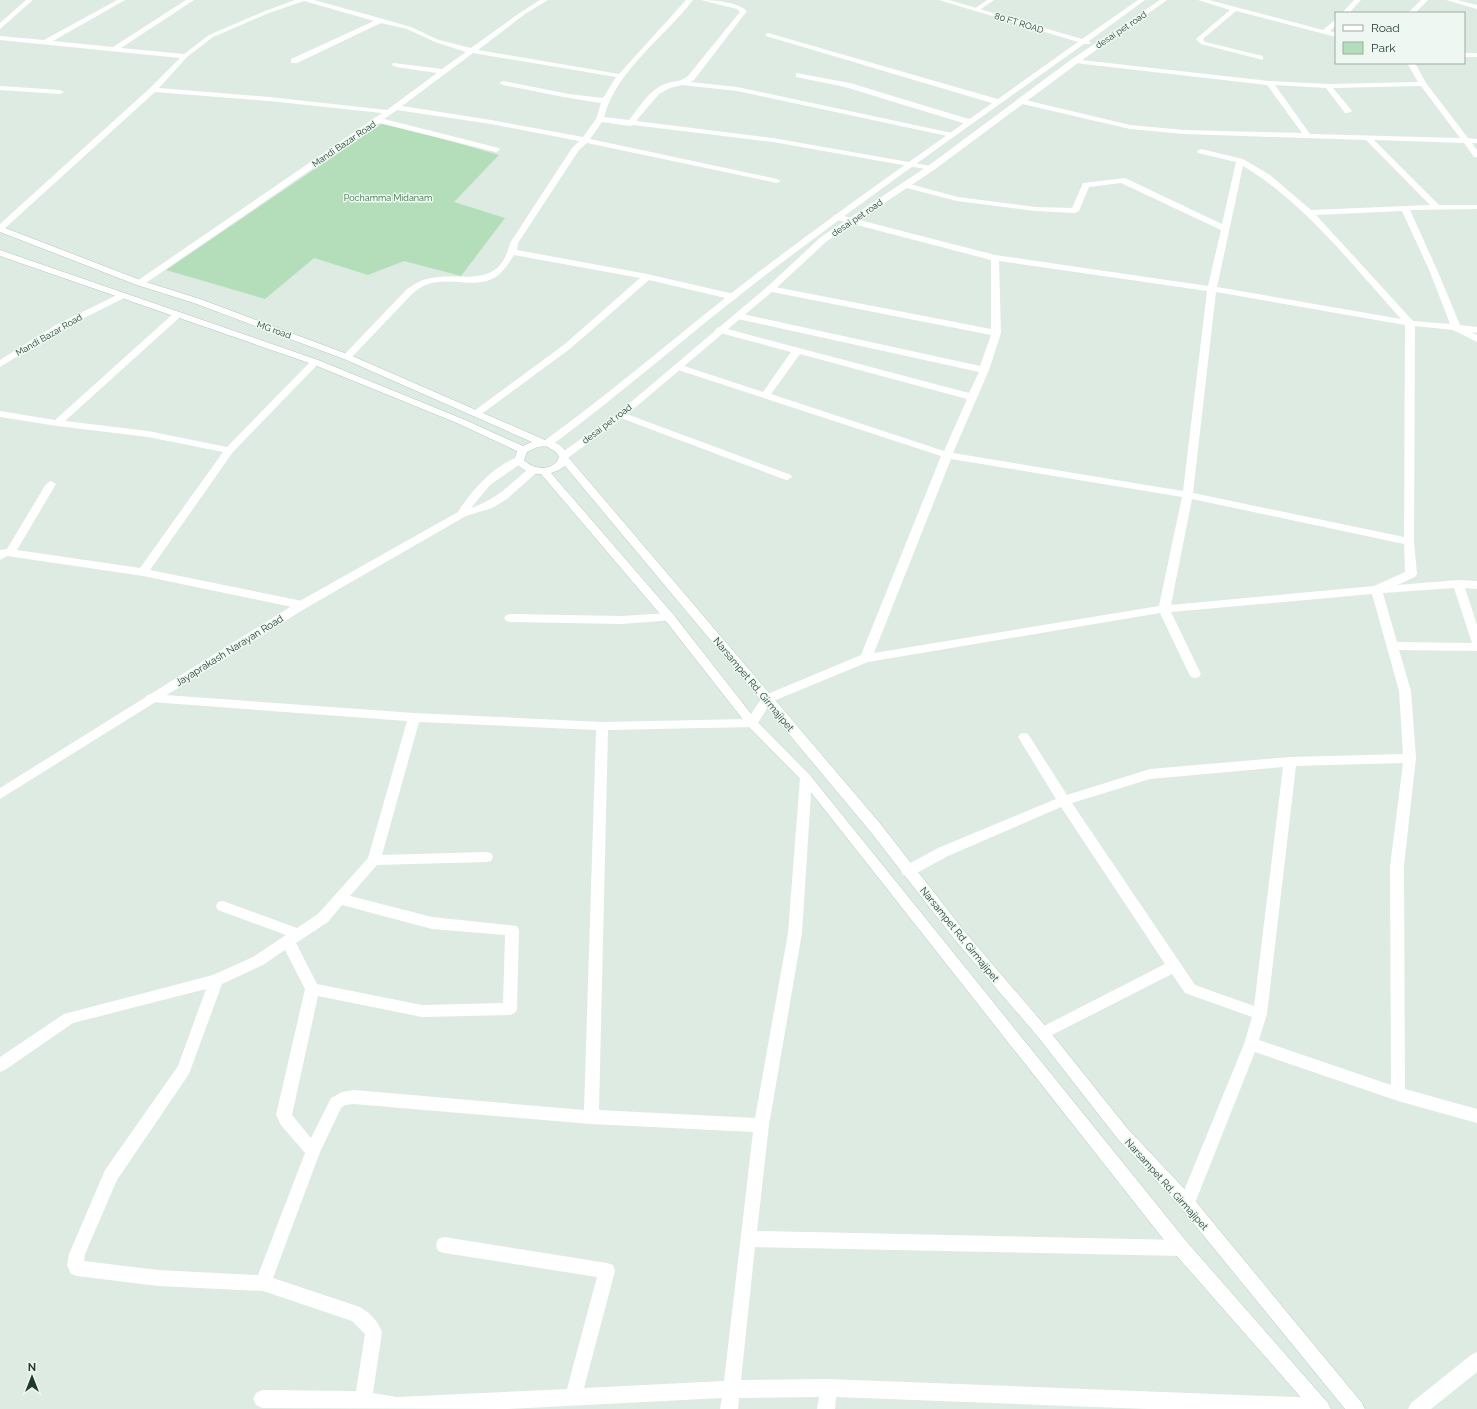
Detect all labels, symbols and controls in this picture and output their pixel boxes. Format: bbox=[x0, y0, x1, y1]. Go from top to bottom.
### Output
street label: desai pet road bbox=[1094, 9, 1149, 51]
street label: 80 FT ROAD bbox=[993, 11, 1045, 35]
legend bbox=[1335, 12, 1465, 64]
text: Road bbox=[1371, 21, 1400, 35]
text: Park bbox=[1371, 41, 1396, 55]
street label: Mandi Bazar Road bbox=[310, 119, 378, 169]
park label: Pochamma Midanam bbox=[344, 193, 432, 203]
street label: desai pet road bbox=[830, 197, 885, 239]
street label: Mandi Bazar Road bbox=[14, 312, 84, 358]
street label: MG road bbox=[256, 319, 293, 341]
street label: desai pet road bbox=[580, 402, 634, 446]
street label: Jayaprakash Narayan Road bbox=[173, 613, 285, 688]
street label: Narsampet Rd, Girmajipet bbox=[711, 635, 796, 734]
street label: Narsampet Rd, Girmajipet bbox=[918, 885, 1002, 984]
street label: Narsampet Rd, Girmajipet bbox=[1123, 1137, 1211, 1233]
north arrow bbox=[12, 1357, 52, 1397]
text: N bbox=[28, 1361, 36, 1374]

